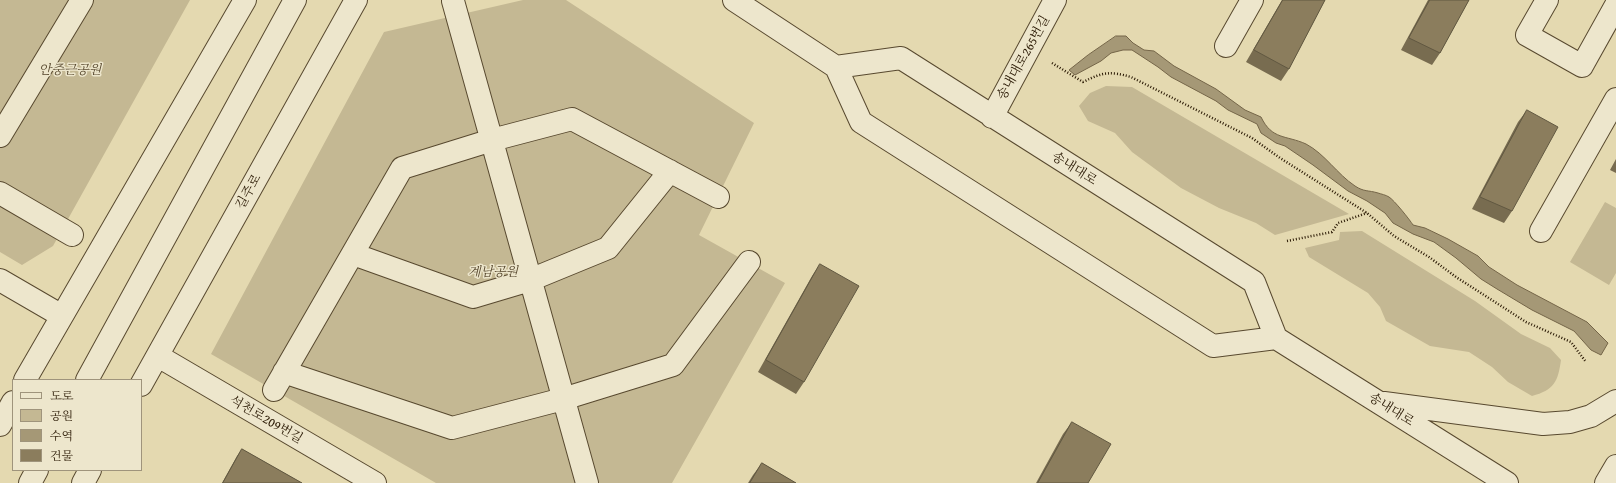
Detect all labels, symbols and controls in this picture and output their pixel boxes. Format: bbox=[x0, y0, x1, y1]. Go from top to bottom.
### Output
street label: 송내대로265번길 bbox=[994, 13, 1054, 103]
park label: 안중근공원 bbox=[39, 63, 101, 79]
street label: 송내대로 bbox=[1049, 149, 1099, 189]
street label: 길주로 bbox=[233, 172, 265, 212]
park label: 계남공원 bbox=[468, 265, 518, 281]
legend bbox=[12, 379, 142, 471]
text: 도로 bbox=[50, 387, 73, 404]
street label: 송내대로 bbox=[1366, 390, 1416, 430]
street label: 석천로209번길 bbox=[227, 393, 305, 447]
text: 공원 bbox=[50, 407, 73, 424]
text: 수역 bbox=[50, 427, 73, 444]
text: 건물 bbox=[50, 447, 73, 464]

